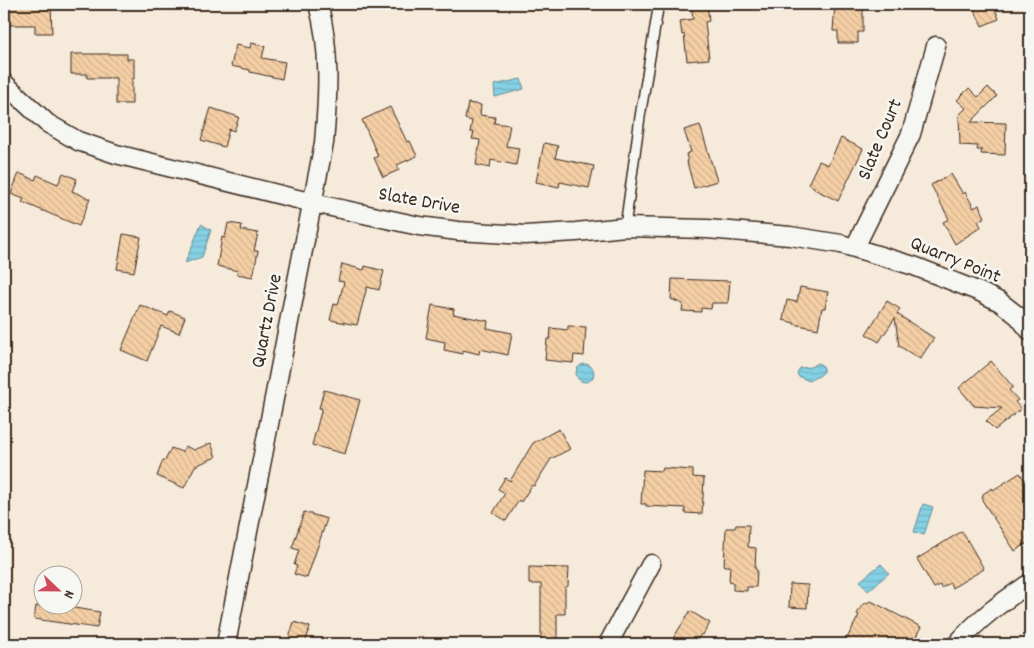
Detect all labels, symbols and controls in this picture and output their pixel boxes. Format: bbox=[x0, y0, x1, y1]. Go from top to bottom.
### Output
street label: Slate Court bbox=[851, 95, 911, 185]
street label: Slate Drive bbox=[376, 181, 462, 223]
street label: Quarry Point bbox=[906, 230, 1004, 292]
street label: Quartz Drive bbox=[245, 271, 291, 370]
north arrow bbox=[32, 566, 82, 616]
text: N bbox=[58, 587, 79, 601]

